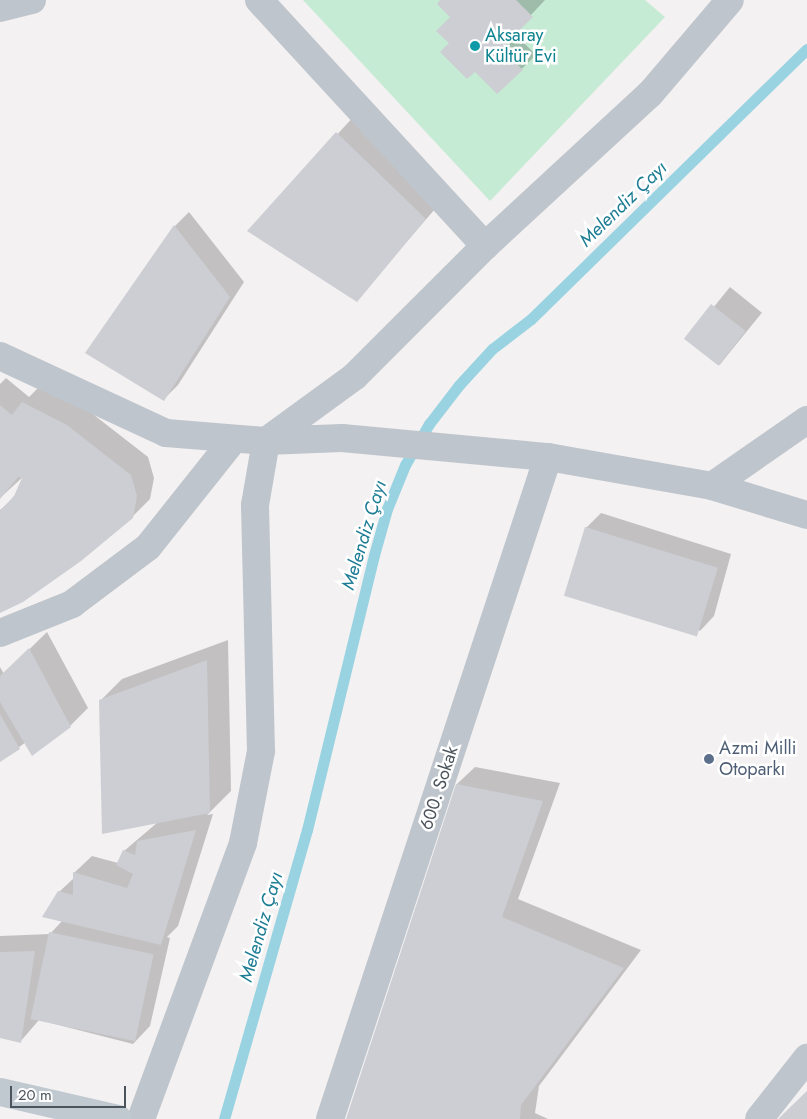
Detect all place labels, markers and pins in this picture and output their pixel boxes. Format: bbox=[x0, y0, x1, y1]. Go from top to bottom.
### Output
place label: Aksaray Kültür Evi bbox=[485, 25, 557, 68]
marker: Aksaray Kültür Evi bbox=[469, 40, 481, 52]
place label: Azmi Milli Otoparkı bbox=[719, 738, 796, 781]
marker: Azmi Milli Otoparkı bbox=[703, 753, 715, 765]

